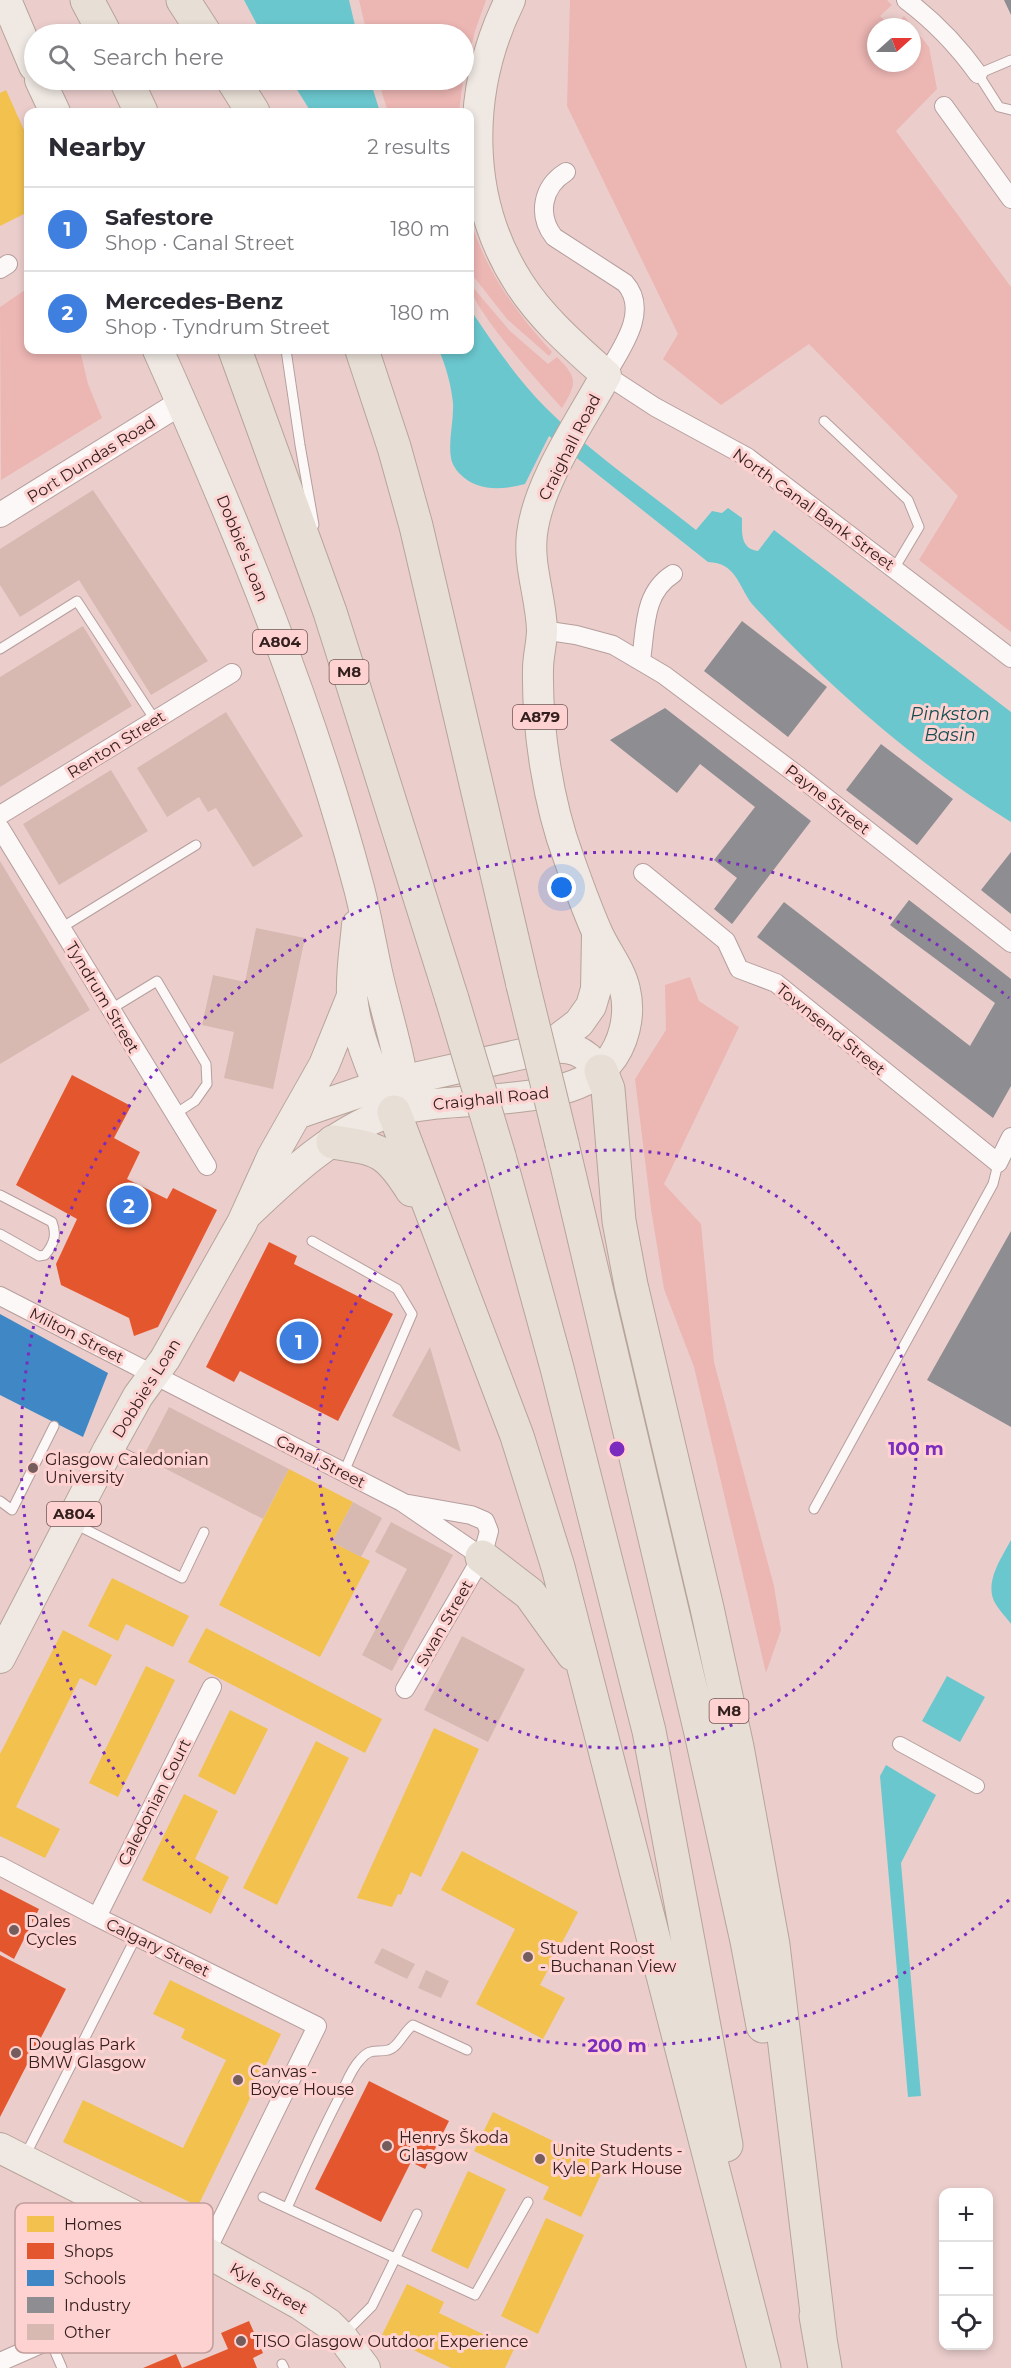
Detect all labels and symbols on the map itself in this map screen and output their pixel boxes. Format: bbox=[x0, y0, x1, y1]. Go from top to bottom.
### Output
north arrow bbox=[867, 18, 921, 72]
street label: Craighall Road bbox=[534, 391, 604, 504]
street label: Port Dundas Road bbox=[24, 412, 159, 507]
street label: North Canal Bank Street bbox=[729, 444, 899, 575]
street label: Dobbie's Loan bbox=[213, 492, 273, 604]
road number: A804 bbox=[253, 630, 307, 654]
road number: M8 bbox=[330, 660, 368, 684]
water label: Pinkston Basin bbox=[910, 703, 990, 746]
road number: A879 bbox=[513, 705, 567, 729]
street label: Renton Street bbox=[64, 707, 169, 782]
street label: Payne Street bbox=[782, 760, 874, 839]
your location bbox=[547, 873, 576, 902]
street label: Tyndrum Street bbox=[62, 938, 143, 1057]
street label: Townsend Street bbox=[772, 980, 889, 1079]
street label: Craighall Road bbox=[432, 1083, 550, 1114]
pin: 2 bbox=[110, 1182, 148, 1228]
street label: Milton Street bbox=[26, 1304, 128, 1368]
pin: 1 bbox=[280, 1318, 318, 1364]
street label: Dobbie's Loan bbox=[108, 1335, 184, 1441]
street label: Canal Street bbox=[273, 1431, 369, 1492]
text: 100 m bbox=[888, 1438, 944, 1460]
centre of rings bbox=[607, 1439, 627, 1459]
place label: Glasgow Caledonian University bbox=[45, 1450, 209, 1487]
marker: Glasgow Caledonian University bbox=[26, 1461, 40, 1475]
road number: A804 bbox=[47, 1502, 101, 1526]
street label: Swan Street bbox=[412, 1576, 477, 1670]
road number: M8 bbox=[710, 1699, 748, 1723]
street label: Caledonian Court bbox=[114, 1735, 195, 1869]
place label: Dales Cycles bbox=[26, 1912, 77, 1949]
street label: Calgary Street bbox=[103, 1914, 213, 1981]
marker: Dales Cycles bbox=[7, 1923, 21, 1937]
place label: Student Roost - Buchanan View bbox=[540, 1939, 676, 1976]
marker: Student Roost - Buchanan View bbox=[521, 1950, 535, 1964]
place label: Douglas Park BMW Glasgow bbox=[28, 2035, 146, 2072]
text: 200 m bbox=[587, 2035, 647, 2057]
marker: Douglas Park BMW Glasgow bbox=[9, 2046, 23, 2060]
place label: Canvas - Boyce House bbox=[250, 2062, 354, 2099]
marker: Canvas - Boyce House bbox=[231, 2073, 245, 2087]
place label: Henrys Škoda Glasgow bbox=[399, 2128, 509, 2165]
marker: Henrys Škoda Glasgow bbox=[380, 2139, 394, 2153]
place label: Unite Students - Kyle Park House bbox=[552, 2141, 683, 2178]
marker: Unite Students - Kyle Park House bbox=[533, 2152, 547, 2166]
legend bbox=[15, 2203, 213, 2353]
text: Homes bbox=[64, 2215, 122, 2234]
text: Shops bbox=[64, 2242, 114, 2261]
street label: Kyle Street bbox=[227, 2259, 311, 2319]
text: Schools bbox=[64, 2269, 126, 2288]
text: Industry bbox=[64, 2296, 131, 2315]
text: Other bbox=[64, 2323, 111, 2342]
place label: TISO Glasgow Outdoor Experience bbox=[253, 2332, 528, 2351]
marker: TISO Glasgow Outdoor Experience bbox=[234, 2334, 248, 2348]

